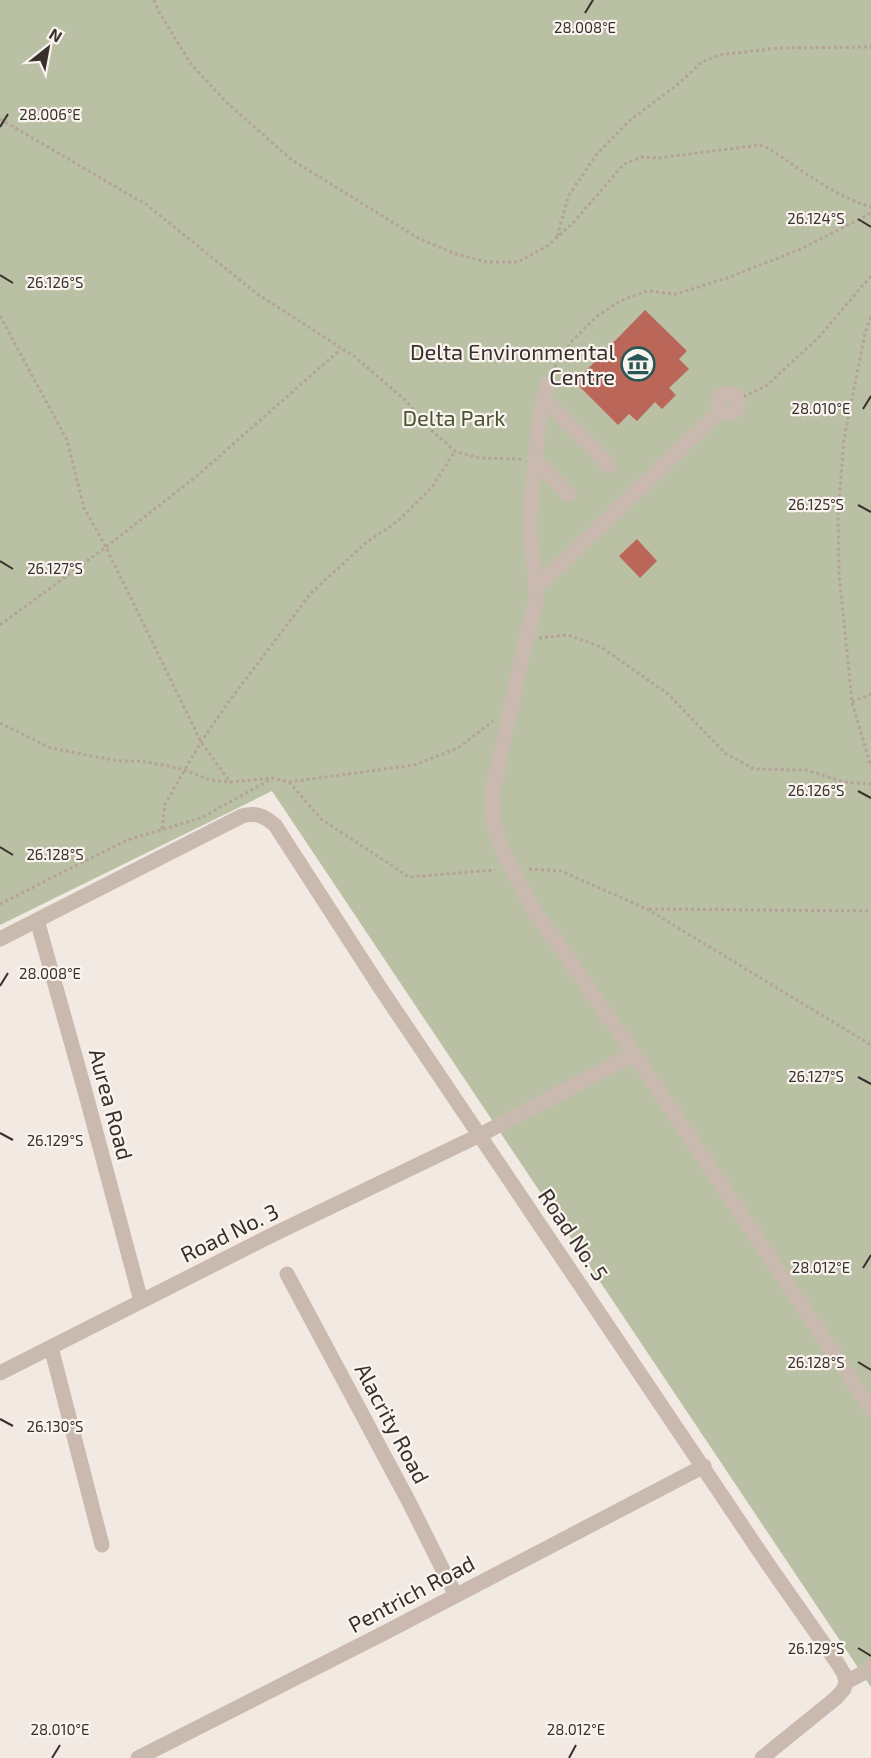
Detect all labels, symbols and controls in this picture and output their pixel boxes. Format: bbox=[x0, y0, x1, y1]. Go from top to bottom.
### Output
north arrow bbox=[18, 18, 78, 78]
text: 28.008°E bbox=[554, 18, 616, 36]
text: N bbox=[46, 24, 66, 46]
text: 28.006°E bbox=[19, 105, 81, 123]
text: 26.124°S bbox=[787, 209, 845, 227]
text: 26.126°S bbox=[27, 273, 83, 291]
place label: Delta Environmental Centre bbox=[410, 338, 615, 389]
museum icon: Delta Environmental Centre bbox=[620, 346, 656, 382]
text: 28.010°E bbox=[792, 399, 850, 417]
park label: Delta Park bbox=[402, 404, 506, 430]
text: 26.125°S bbox=[788, 495, 844, 513]
text: 26.127°S bbox=[27, 559, 83, 577]
text: 26.126°S bbox=[788, 781, 844, 799]
text: 26.128°S bbox=[26, 845, 84, 863]
text: 28.008°E bbox=[19, 964, 81, 982]
street label: Aurea Road bbox=[85, 1045, 139, 1163]
text: 26.127°S bbox=[788, 1067, 844, 1085]
text: 26.129°S bbox=[27, 1131, 83, 1149]
street label: Road No. 5 bbox=[534, 1183, 614, 1285]
street label: Road No. 3 bbox=[176, 1197, 282, 1267]
text: 28.012°E bbox=[792, 1258, 850, 1276]
text: 26.128°S bbox=[787, 1353, 845, 1371]
street label: Alacrity Road bbox=[350, 1358, 436, 1488]
text: 26.130°S bbox=[26, 1417, 84, 1435]
street label: Pentrich Road bbox=[343, 1549, 479, 1637]
text: 26.129°S bbox=[788, 1639, 844, 1657]
text: 28.010°E bbox=[31, 1720, 89, 1738]
text: 28.012°E bbox=[547, 1720, 605, 1738]

